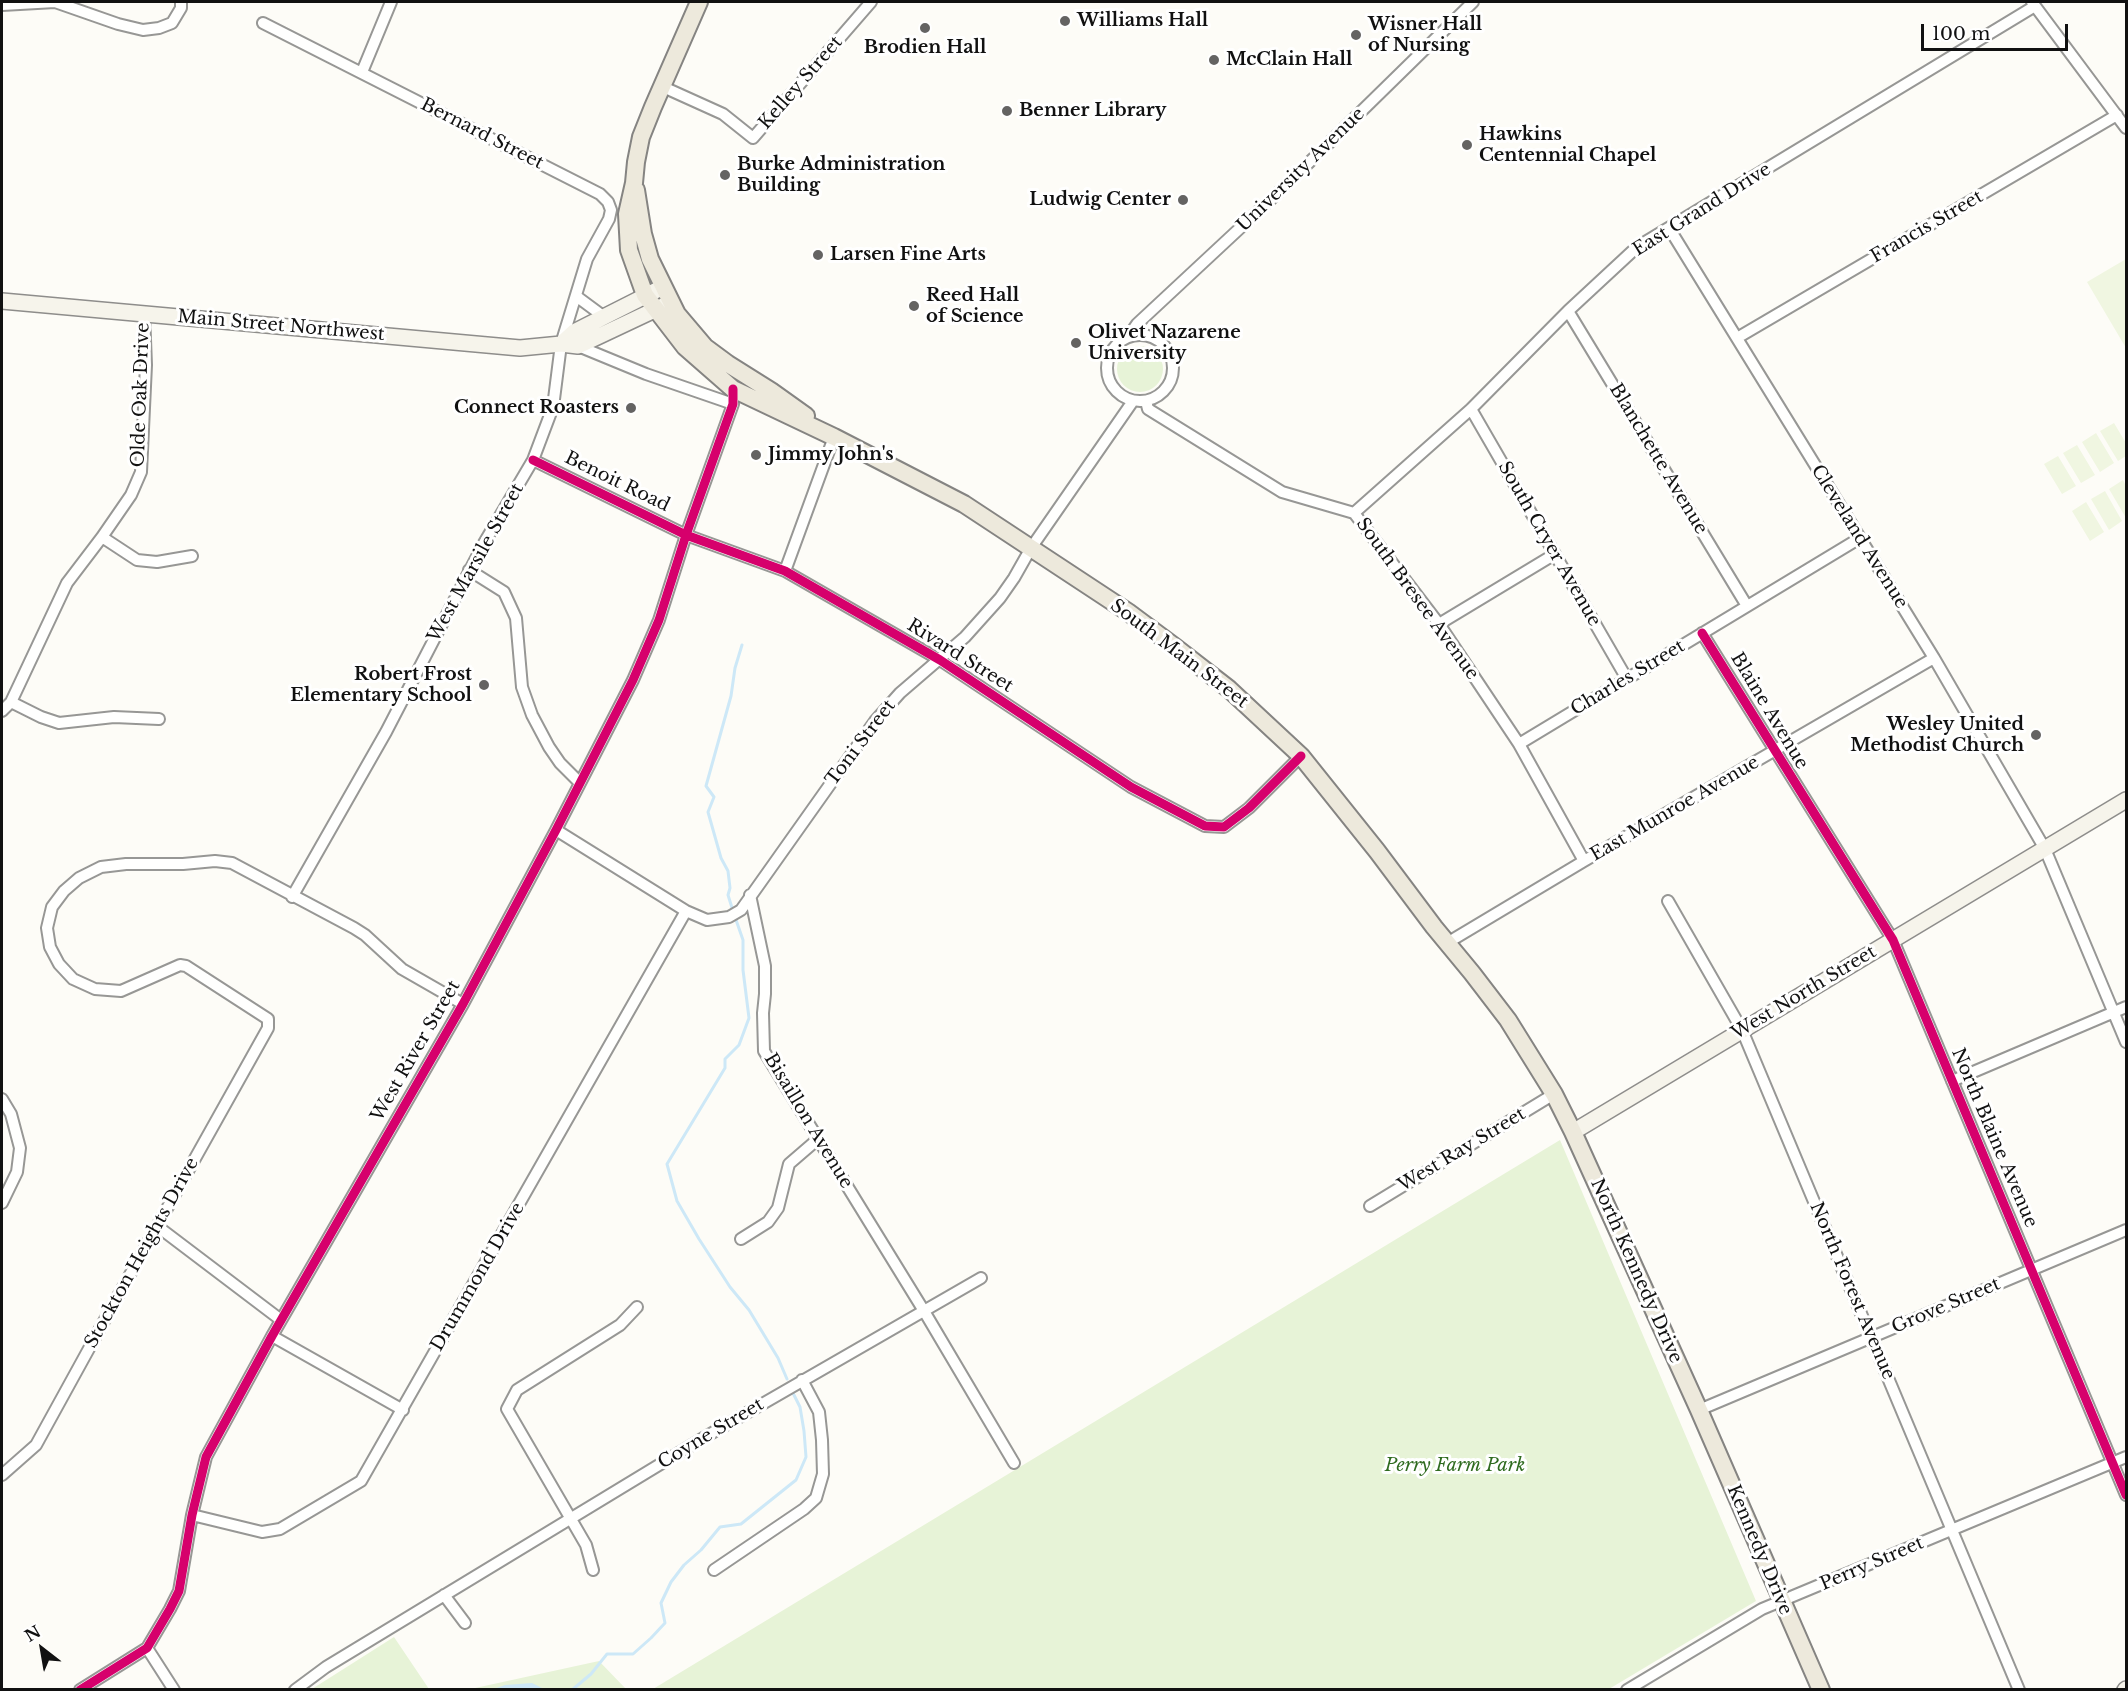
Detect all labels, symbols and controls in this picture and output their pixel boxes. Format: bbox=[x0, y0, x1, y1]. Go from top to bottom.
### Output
place label: Williams Hall bbox=[1077, 10, 1208, 32]
scale bar bbox=[1924, 12, 2071, 50]
marker: Williams Hall bbox=[1058, 14, 1072, 28]
place label: Wisner Hall of Nursing bbox=[1368, 14, 1482, 57]
marker: Brodien Hall bbox=[918, 21, 932, 35]
text: 100 m bbox=[1932, 23, 1990, 45]
marker: Wisner Hall of Nursing bbox=[1349, 28, 1363, 42]
street label: Kelley Street bbox=[755, 32, 847, 134]
place label: Brodien Hall bbox=[864, 37, 986, 59]
place label: McClain Hall bbox=[1226, 49, 1352, 71]
marker: McClain Hall bbox=[1207, 53, 1221, 67]
street label: Bernard Street bbox=[417, 94, 547, 174]
place label: Benner Library bbox=[1019, 100, 1166, 122]
street label: University Avenue bbox=[1233, 103, 1369, 237]
marker: Benner Library bbox=[1000, 104, 1014, 118]
place label: Hawkins Centennial Chapel bbox=[1479, 124, 1656, 166]
marker: Hawkins Centennial Chapel bbox=[1460, 138, 1474, 152]
place label: Burke Administration Building bbox=[737, 154, 945, 196]
street label: East Grand Drive bbox=[1629, 159, 1775, 261]
marker: Burke Administration Building bbox=[718, 168, 732, 182]
street label: Francis Street bbox=[1867, 186, 1987, 268]
place label: Ludwig Center bbox=[1029, 189, 1171, 211]
marker: Ludwig Center bbox=[1176, 193, 1190, 207]
place label: Larsen Fine Arts bbox=[830, 244, 986, 266]
marker: Larsen Fine Arts bbox=[811, 248, 825, 262]
place label: Reed Hall of Science bbox=[926, 285, 1024, 328]
marker: Reed Hall of Science bbox=[907, 299, 921, 313]
street label: Main Street Northwest bbox=[177, 306, 385, 346]
street label: Olde Oak Drive bbox=[128, 322, 154, 468]
place label: Olivet Nazarene University bbox=[1088, 322, 1241, 364]
marker: Olivet Nazarene University bbox=[1069, 336, 1083, 350]
street label: Blanchette Avenue bbox=[1604, 380, 1712, 538]
place label: Connect Roasters bbox=[454, 397, 619, 419]
marker: Connect Roasters bbox=[624, 401, 638, 415]
place label: Jimmy John's bbox=[768, 444, 894, 466]
street label: Benoit Road bbox=[561, 447, 673, 517]
marker: Jimmy John's bbox=[749, 448, 763, 462]
street label: South Cryer Avenue bbox=[1493, 458, 1605, 630]
street label: Cleveland Avenue bbox=[1806, 461, 1912, 613]
street label: West Marsile Street bbox=[423, 480, 529, 646]
street label: South Bresee Avenue bbox=[1351, 514, 1483, 684]
street label: South Main Street bbox=[1106, 595, 1252, 713]
street label: Rivard Street bbox=[903, 615, 1017, 697]
street label: Charles Street bbox=[1567, 636, 1689, 720]
street label: Blaine Avenue bbox=[1726, 649, 1812, 773]
place label: Robert Frost Elementary School bbox=[290, 664, 472, 706]
marker: Robert Frost Elementary School bbox=[477, 678, 491, 692]
street label: Toni Street bbox=[822, 696, 900, 790]
place label: Wesley United Methodist Church bbox=[1850, 714, 2024, 756]
marker: Wesley United Methodist Church bbox=[2029, 728, 2043, 742]
street label: East Munroe Avenue bbox=[1587, 752, 1763, 866]
street label: West North Street bbox=[1728, 941, 1880, 1045]
street label: West River Street bbox=[367, 977, 465, 1125]
street label: North Blaine Avenue bbox=[1946, 1045, 2042, 1231]
street label: Bisaillon Avenue bbox=[759, 1050, 857, 1192]
street label: West Ray Street bbox=[1394, 1103, 1530, 1197]
street label: Stockton Heights Drive bbox=[81, 1154, 203, 1352]
street label: North Kennedy Drive bbox=[1586, 1175, 1686, 1367]
street label: Drummond Drive bbox=[427, 1199, 529, 1355]
street label: North Forest Avenue bbox=[1805, 1199, 1899, 1383]
street label: Grove Street bbox=[1889, 1273, 2003, 1339]
street label: Coyne Street bbox=[654, 1394, 768, 1474]
park label: Perry Farm Park bbox=[1385, 1455, 1525, 1477]
street label: Kennedy Drive bbox=[1722, 1482, 1796, 1618]
street label: Perry Street bbox=[1817, 1533, 1927, 1595]
north arrow bbox=[12, 1619, 72, 1679]
text: N bbox=[21, 1621, 44, 1646]

